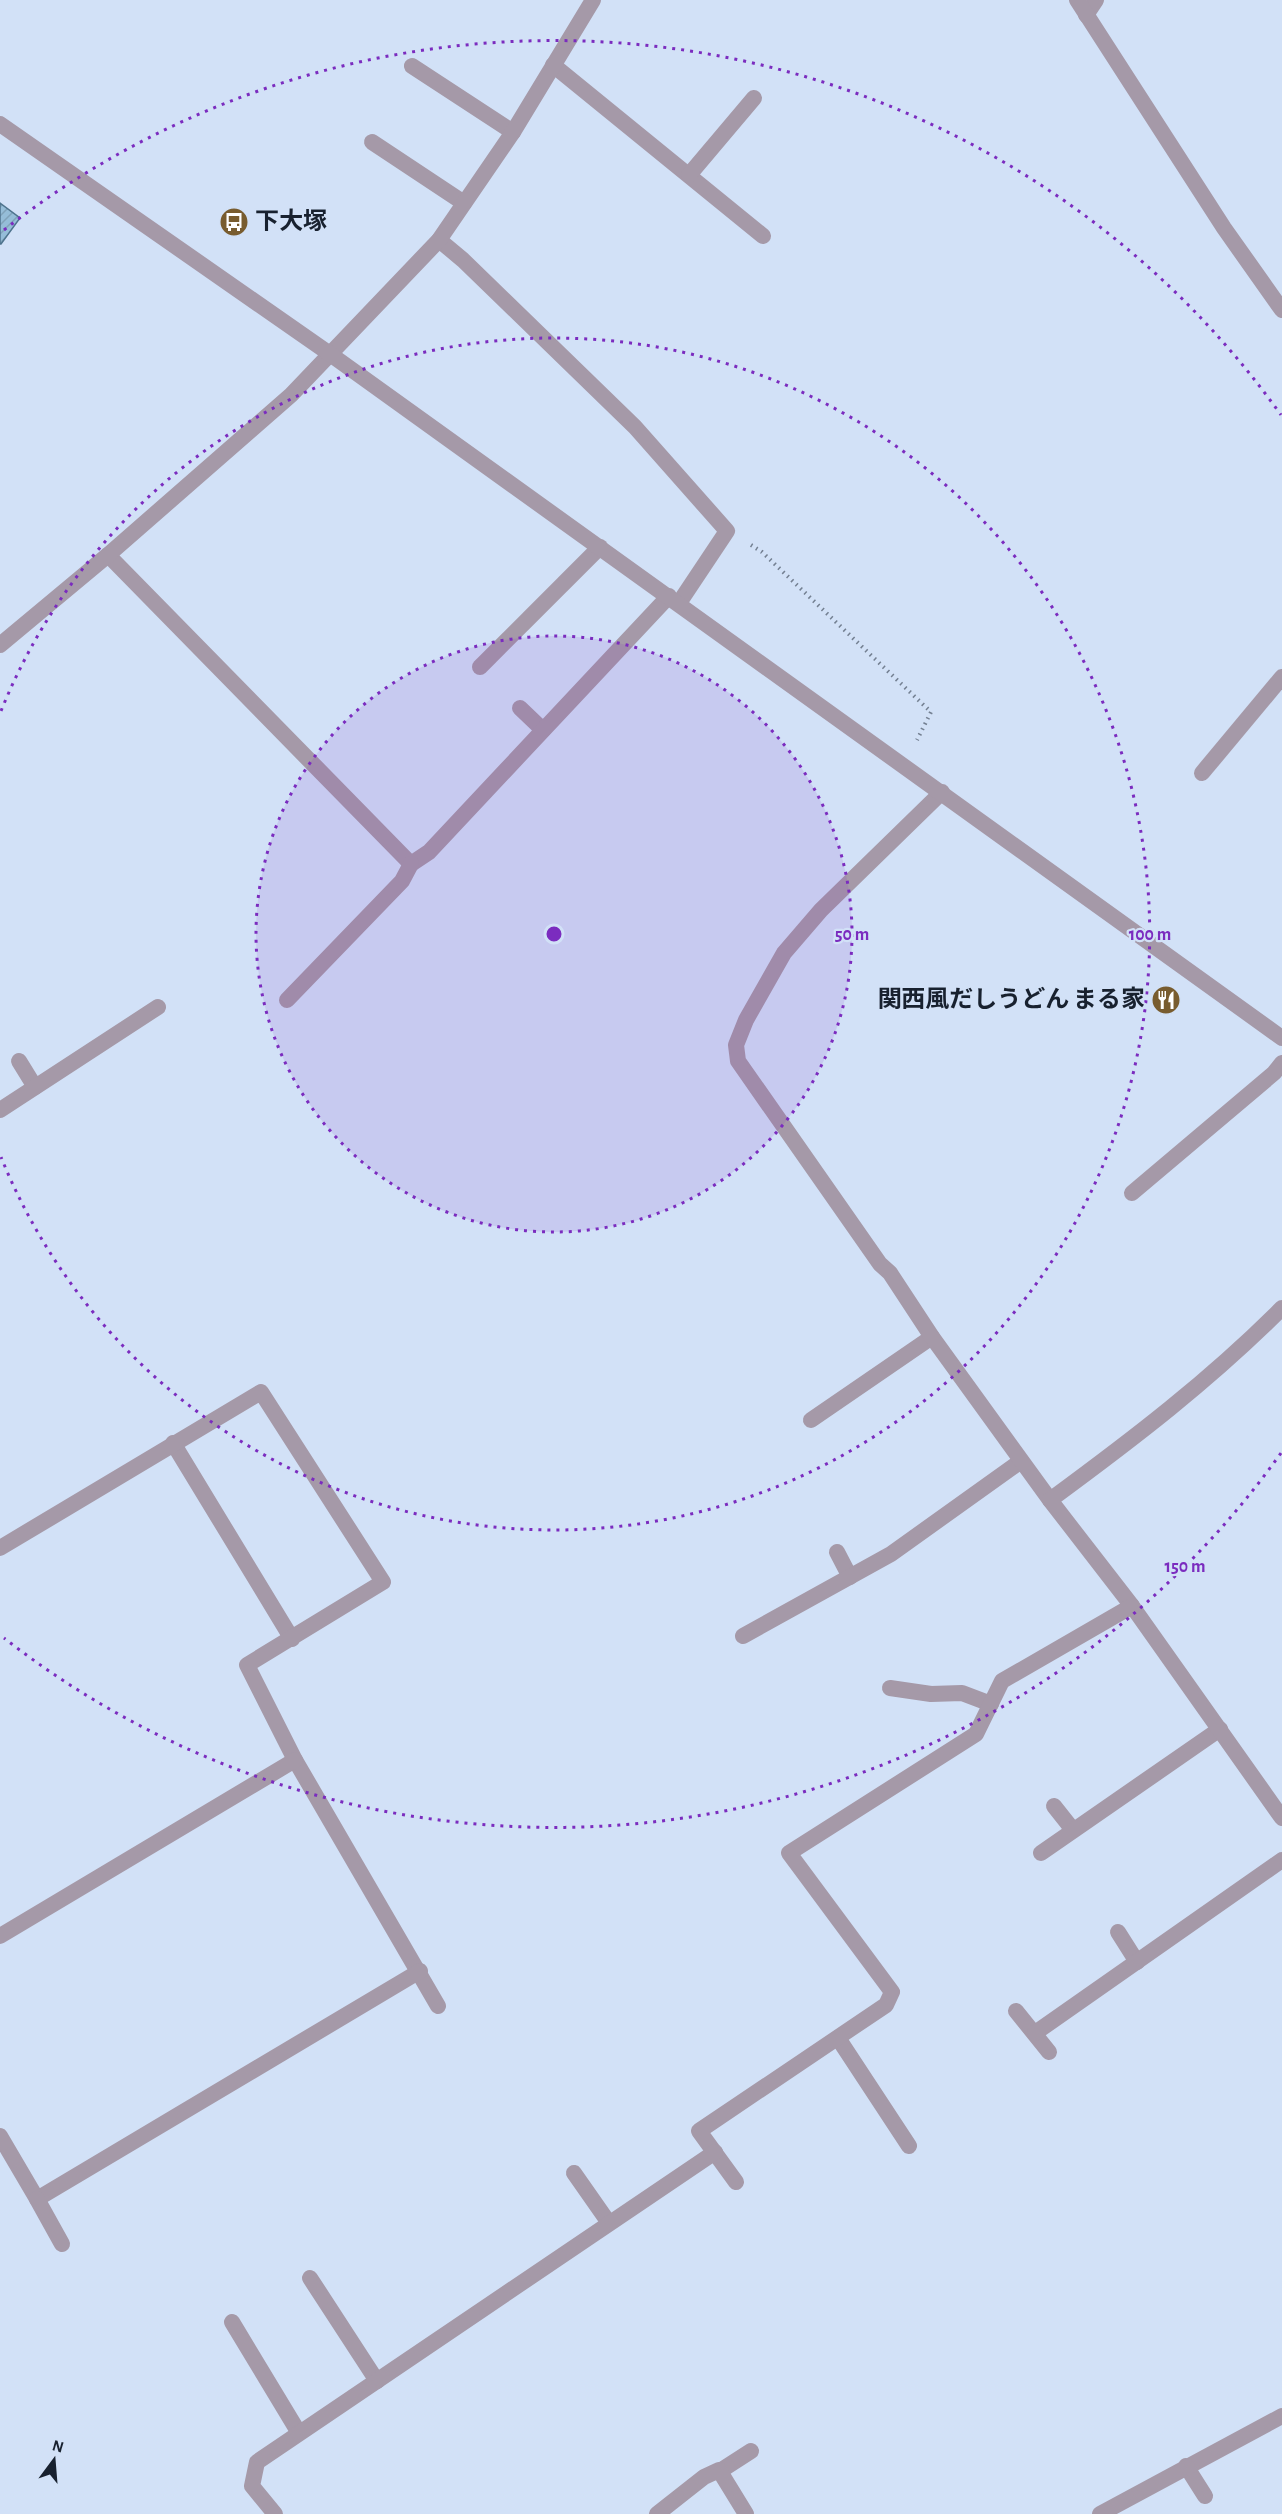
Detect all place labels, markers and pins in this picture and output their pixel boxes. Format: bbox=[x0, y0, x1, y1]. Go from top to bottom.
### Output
bus stop icon: 下大塚 bbox=[218, 206, 250, 238]
place label: 下大塚 bbox=[255, 208, 327, 234]
centre of rings bbox=[544, 924, 564, 944]
restaurant icon: 関西風だしうどん まる家 bbox=[1150, 984, 1182, 1016]
place label: 関西風だしうどん まる家 bbox=[877, 986, 1145, 1012]

